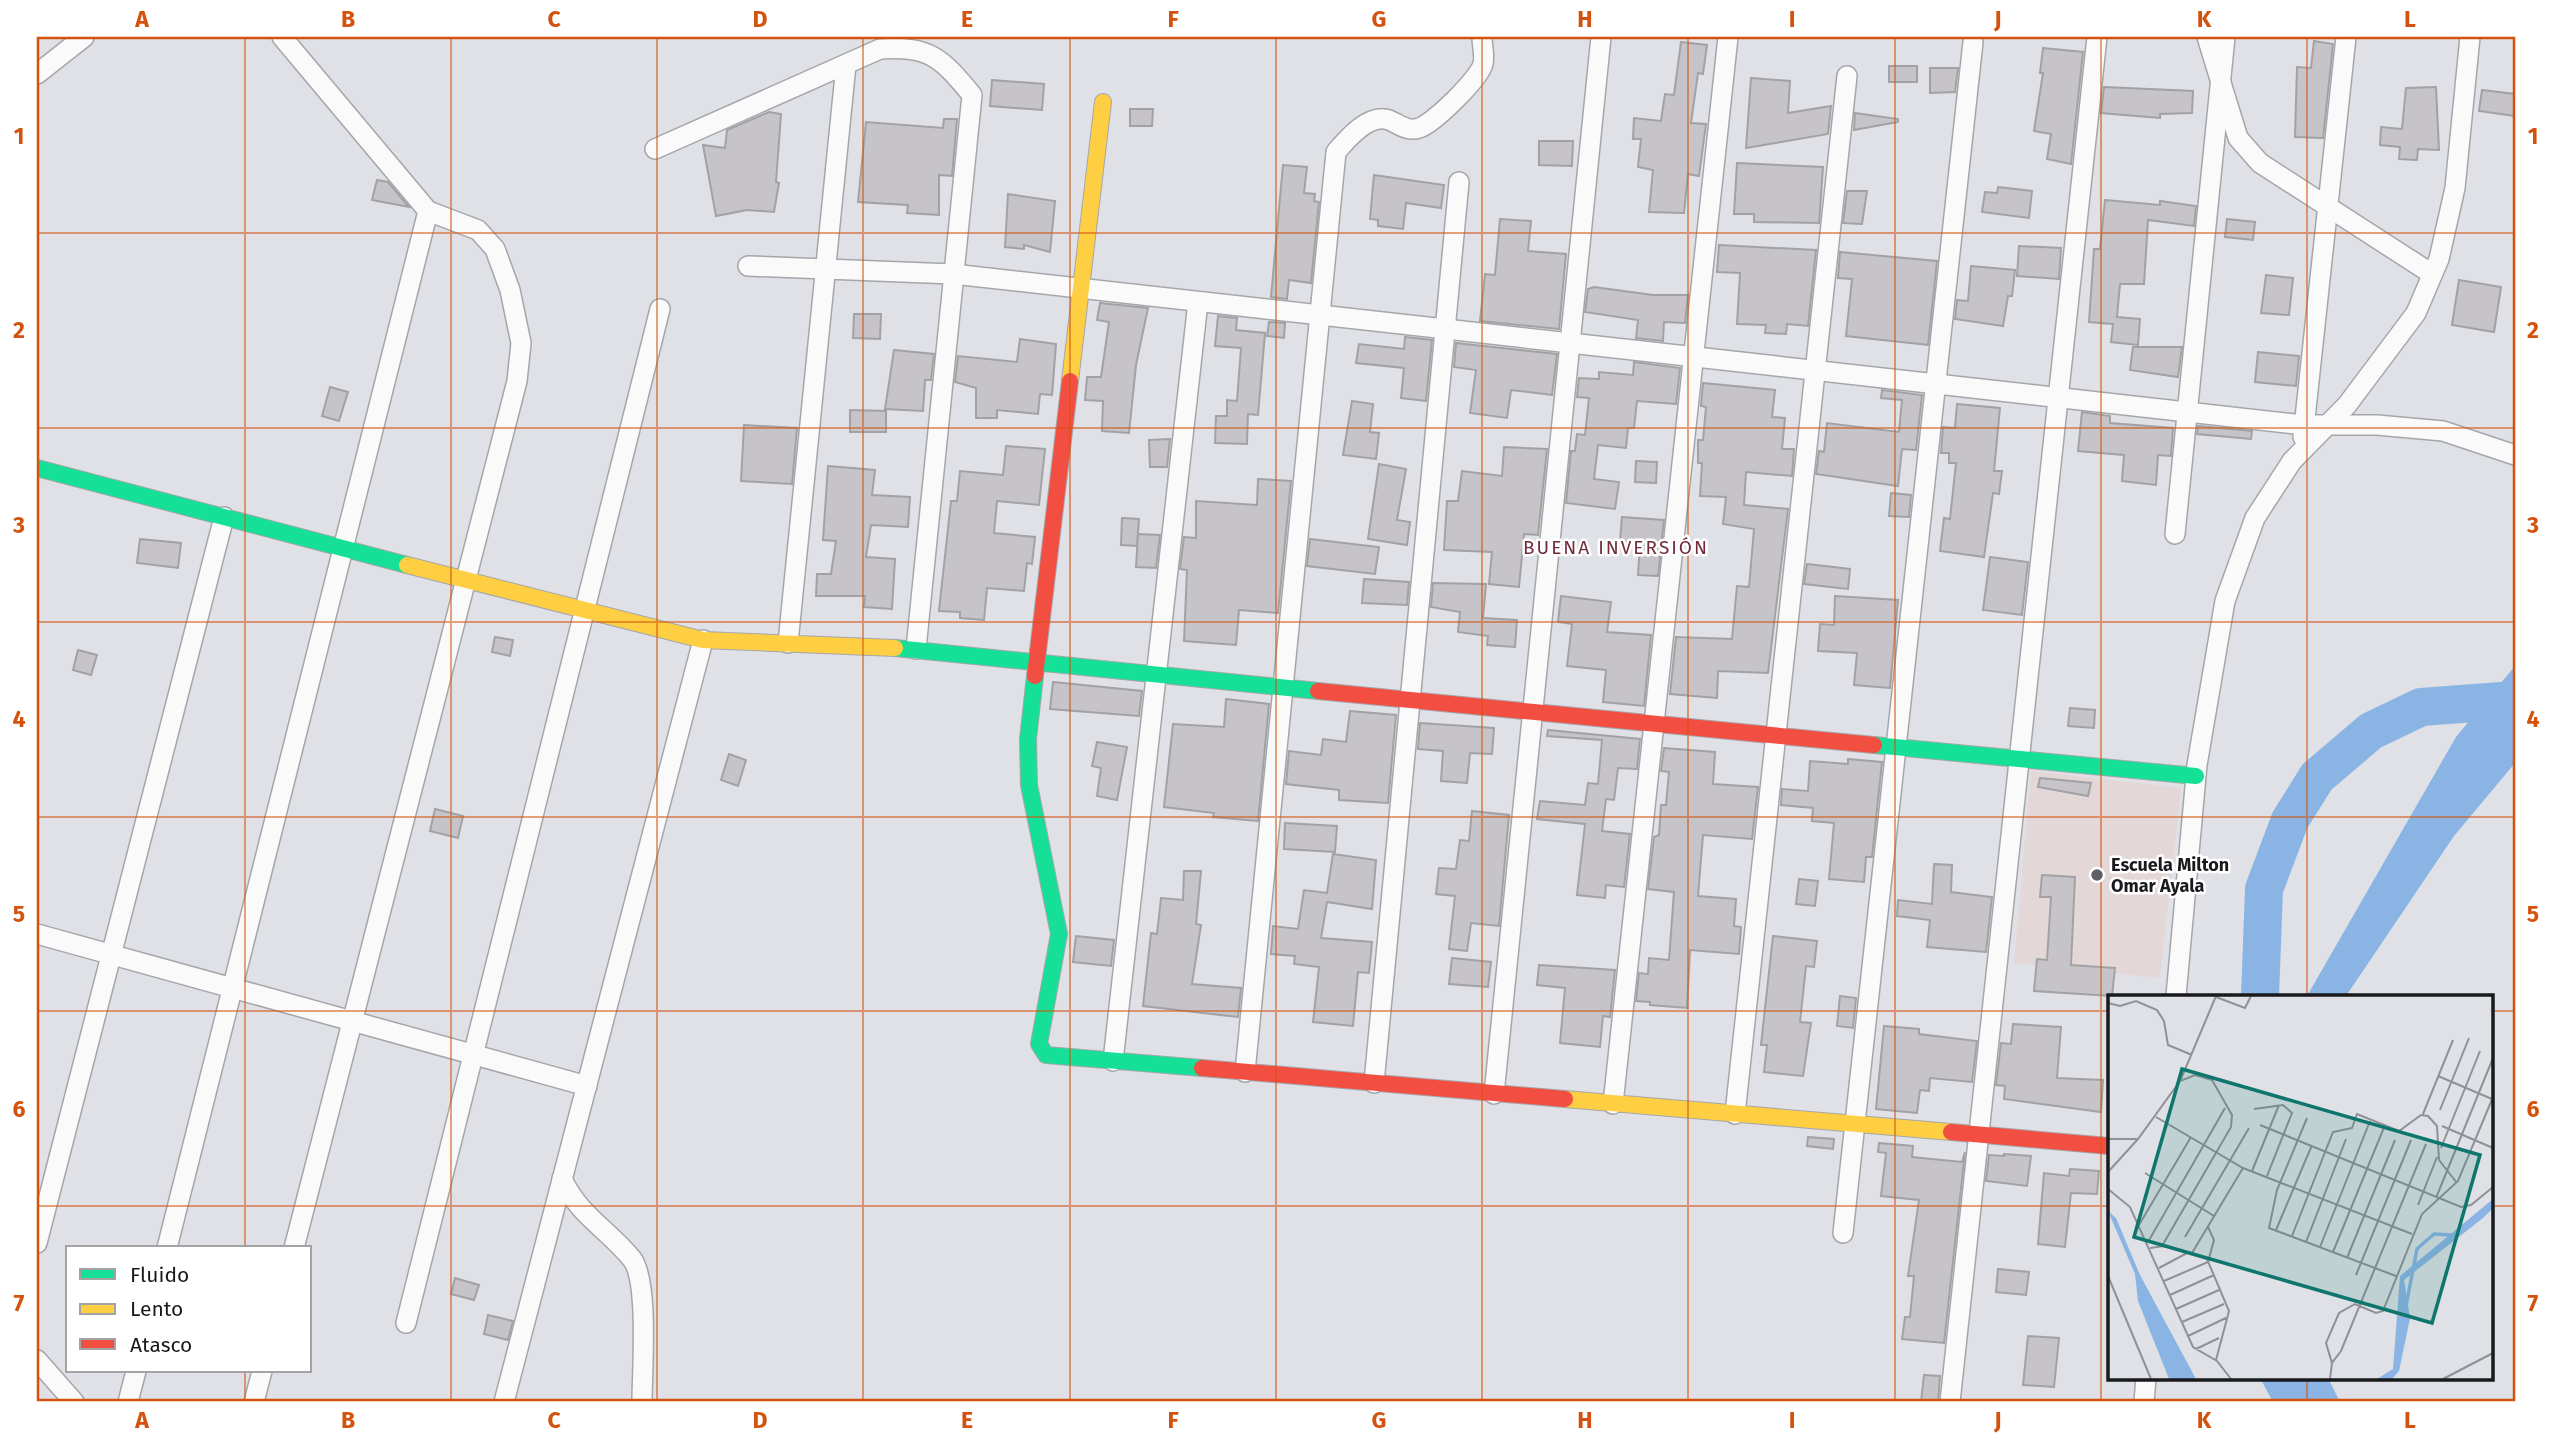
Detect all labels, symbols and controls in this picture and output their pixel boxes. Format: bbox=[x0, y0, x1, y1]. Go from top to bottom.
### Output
text: A bbox=[134, 5, 149, 33]
text: B bbox=[341, 5, 355, 33]
text: C bbox=[547, 5, 561, 33]
text: D bbox=[753, 5, 768, 33]
text: E bbox=[961, 5, 973, 33]
text: F bbox=[1167, 5, 1179, 33]
text: G bbox=[1372, 5, 1386, 33]
text: H bbox=[1577, 5, 1593, 33]
text: I bbox=[1789, 5, 1795, 33]
text: J bbox=[1993, 5, 2002, 33]
text: K bbox=[2197, 5, 2212, 33]
text: L bbox=[2404, 5, 2416, 33]
text: 1 bbox=[14, 122, 24, 150]
text: 1 bbox=[2528, 122, 2538, 150]
text: 2 bbox=[13, 316, 25, 344]
text: 2 bbox=[2527, 316, 2539, 344]
text: 3 bbox=[12, 511, 25, 539]
text: 3 bbox=[2526, 511, 2539, 539]
district label: BUENA INVERSIÓN bbox=[1523, 536, 1709, 559]
text: 4 bbox=[13, 705, 26, 733]
text: 4 bbox=[2527, 705, 2540, 733]
place label: Escuela Milton Omar Ayala bbox=[2111, 854, 2229, 897]
marker: Escuela Milton Omar Ayala bbox=[2089, 867, 2105, 883]
text: 5 bbox=[13, 900, 25, 928]
text: 5 bbox=[2527, 900, 2539, 928]
inset map bbox=[2108, 995, 2492, 1380]
text: 6 bbox=[13, 1095, 26, 1123]
text: 6 bbox=[2527, 1095, 2540, 1123]
legend bbox=[66, 1246, 312, 1372]
text: Fluido bbox=[130, 1262, 189, 1288]
text: 7 bbox=[14, 1289, 25, 1317]
text: 7 bbox=[2528, 1289, 2539, 1317]
text: Lento bbox=[130, 1296, 183, 1322]
text: Atasco bbox=[130, 1332, 192, 1358]
text: A bbox=[134, 1406, 149, 1434]
text: B bbox=[341, 1406, 355, 1434]
text: C bbox=[547, 1406, 561, 1434]
text: D bbox=[753, 1406, 768, 1434]
text: E bbox=[961, 1406, 973, 1434]
text: F bbox=[1167, 1406, 1179, 1434]
text: G bbox=[1372, 1406, 1386, 1434]
text: H bbox=[1577, 1406, 1593, 1434]
text: I bbox=[1789, 1406, 1795, 1434]
text: J bbox=[1993, 1406, 2002, 1434]
text: K bbox=[2197, 1406, 2212, 1434]
text: L bbox=[2404, 1406, 2416, 1434]

